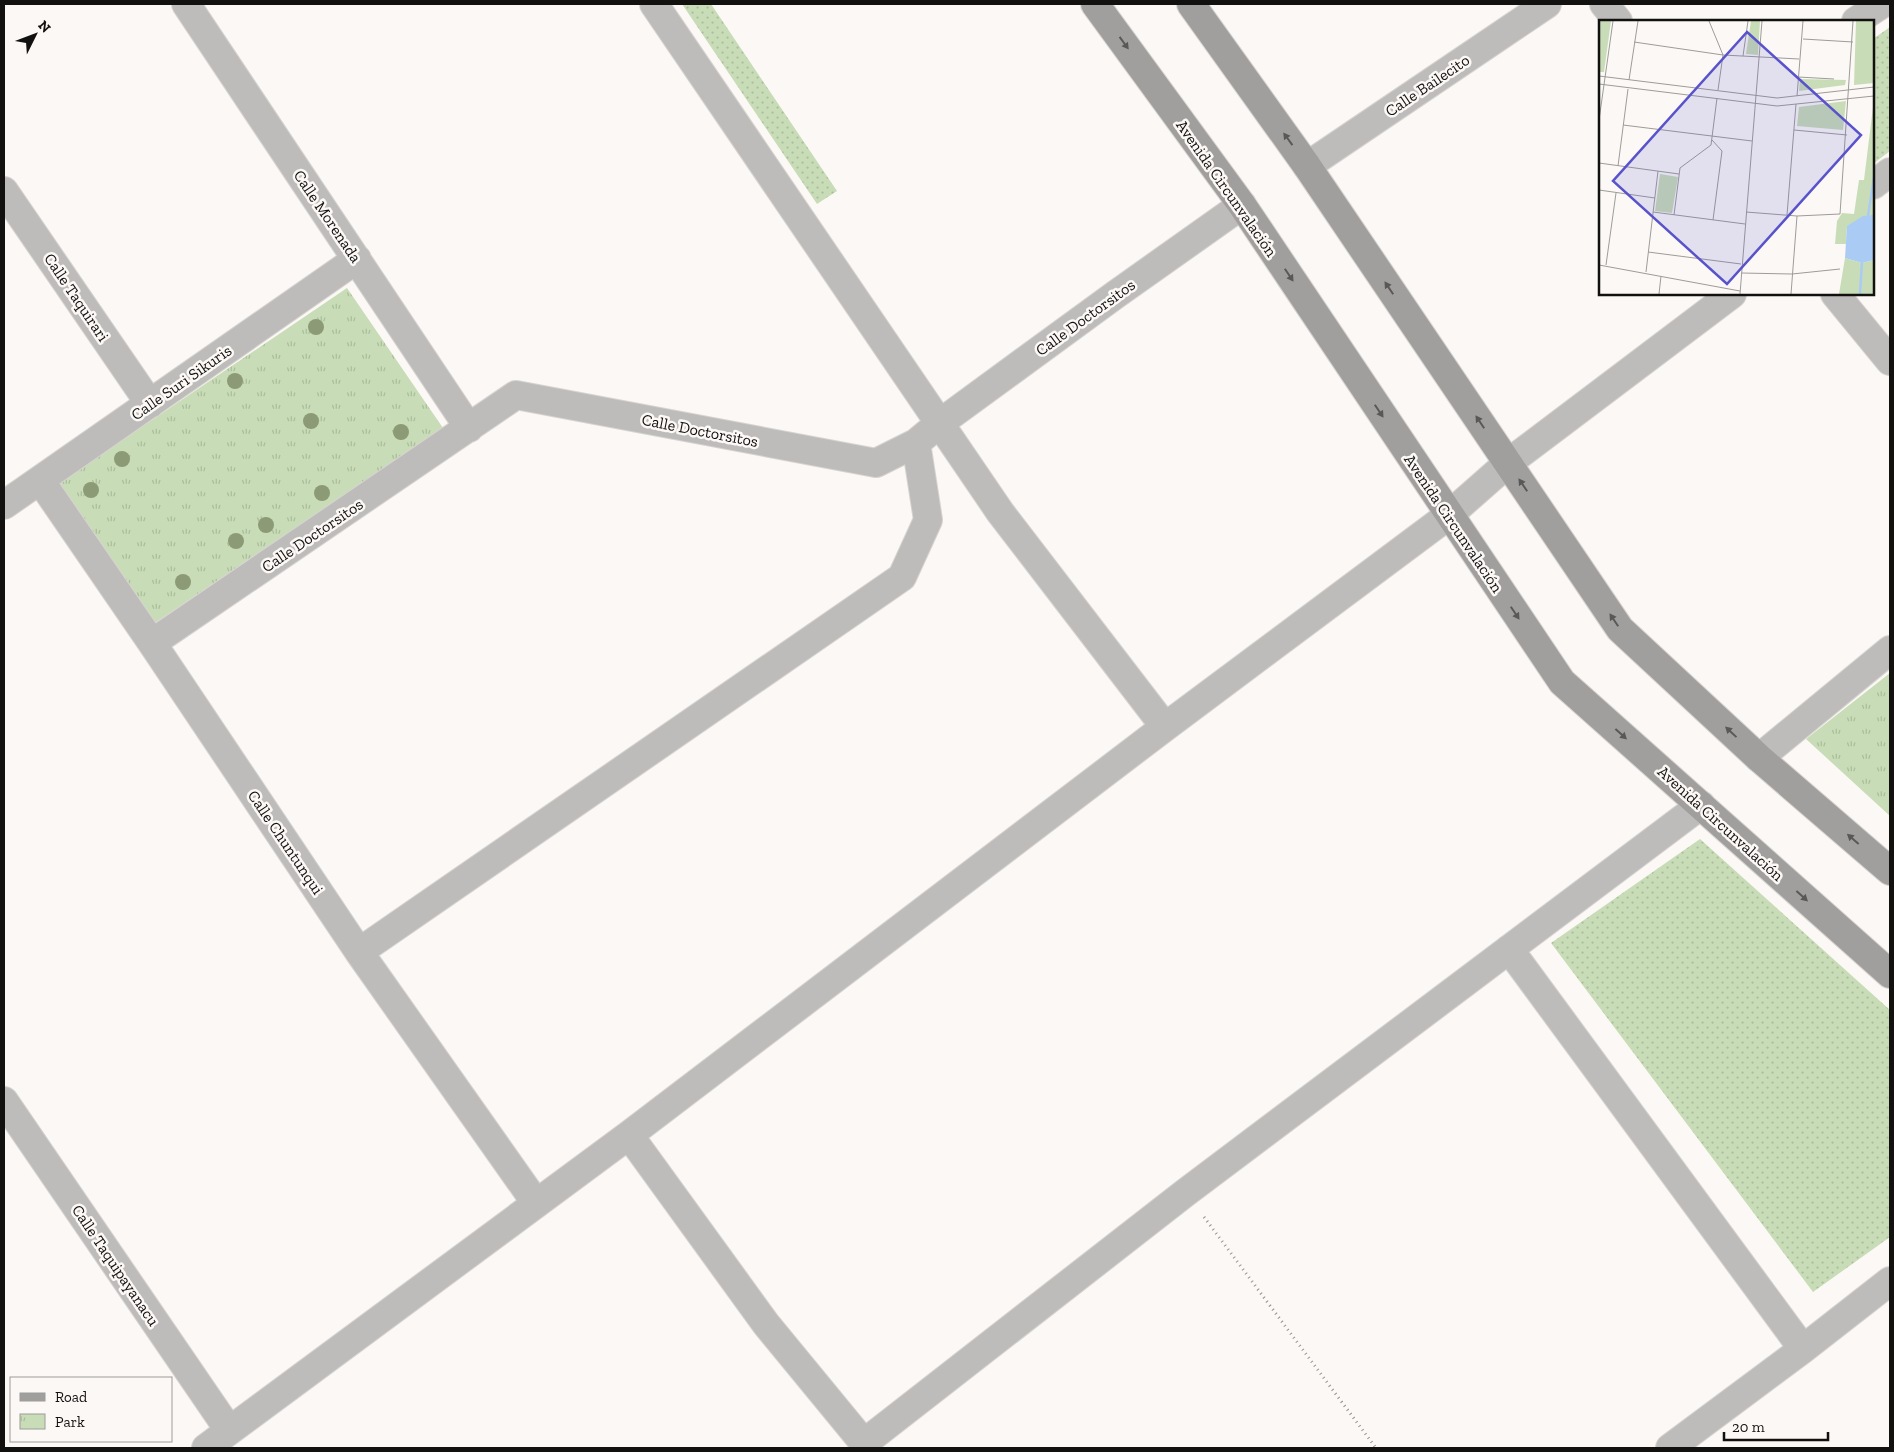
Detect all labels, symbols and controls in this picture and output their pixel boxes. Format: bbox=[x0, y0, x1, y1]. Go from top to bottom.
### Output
north arrow bbox=[10, 10, 60, 60]
text: N bbox=[34, 17, 54, 37]
inset map bbox=[1599, 20, 1874, 295]
one-way arrow bbox=[1119, 36, 1129, 50]
street label: Calle Bailecito bbox=[1382, 50, 1473, 121]
street label: Avenida Circunvalación bbox=[1172, 116, 1281, 261]
one-way arrow bbox=[1283, 132, 1293, 146]
street label: Calle Morenada bbox=[290, 166, 366, 266]
street label: Calle Taquirari bbox=[40, 250, 113, 345]
one-way arrow bbox=[1284, 269, 1294, 282]
street label: Calle Doctorsitos bbox=[1032, 275, 1139, 360]
one-way arrow bbox=[1385, 281, 1394, 294]
street label: Calle Suri Sikuris bbox=[127, 341, 235, 424]
one-way arrow bbox=[1374, 404, 1384, 417]
street label: Calle Doctorsitos bbox=[640, 410, 760, 451]
one-way arrow bbox=[1476, 416, 1485, 429]
street label: Avenida Circunvalación bbox=[1400, 451, 1507, 597]
one-way arrow bbox=[1518, 478, 1528, 492]
street label: Calle Doctorsitos bbox=[258, 495, 367, 576]
one-way arrow bbox=[1510, 606, 1520, 620]
one-way arrow bbox=[1609, 613, 1619, 626]
one-way arrow bbox=[1726, 726, 1738, 738]
one-way arrow bbox=[1615, 729, 1628, 740]
street label: Avenida Circunvalación bbox=[1654, 762, 1788, 885]
street label: Calle Chuntunqui bbox=[244, 787, 328, 898]
one-way arrow bbox=[1848, 833, 1860, 845]
one-way arrow bbox=[1796, 890, 1808, 902]
street label: Calle Taquipayanacu bbox=[68, 1201, 163, 1329]
legend bbox=[10, 1377, 172, 1442]
text: Road bbox=[55, 1388, 88, 1406]
scale bar bbox=[1724, 1410, 1828, 1442]
text: Park bbox=[55, 1413, 85, 1431]
text: 20 m bbox=[1732, 1418, 1765, 1436]

